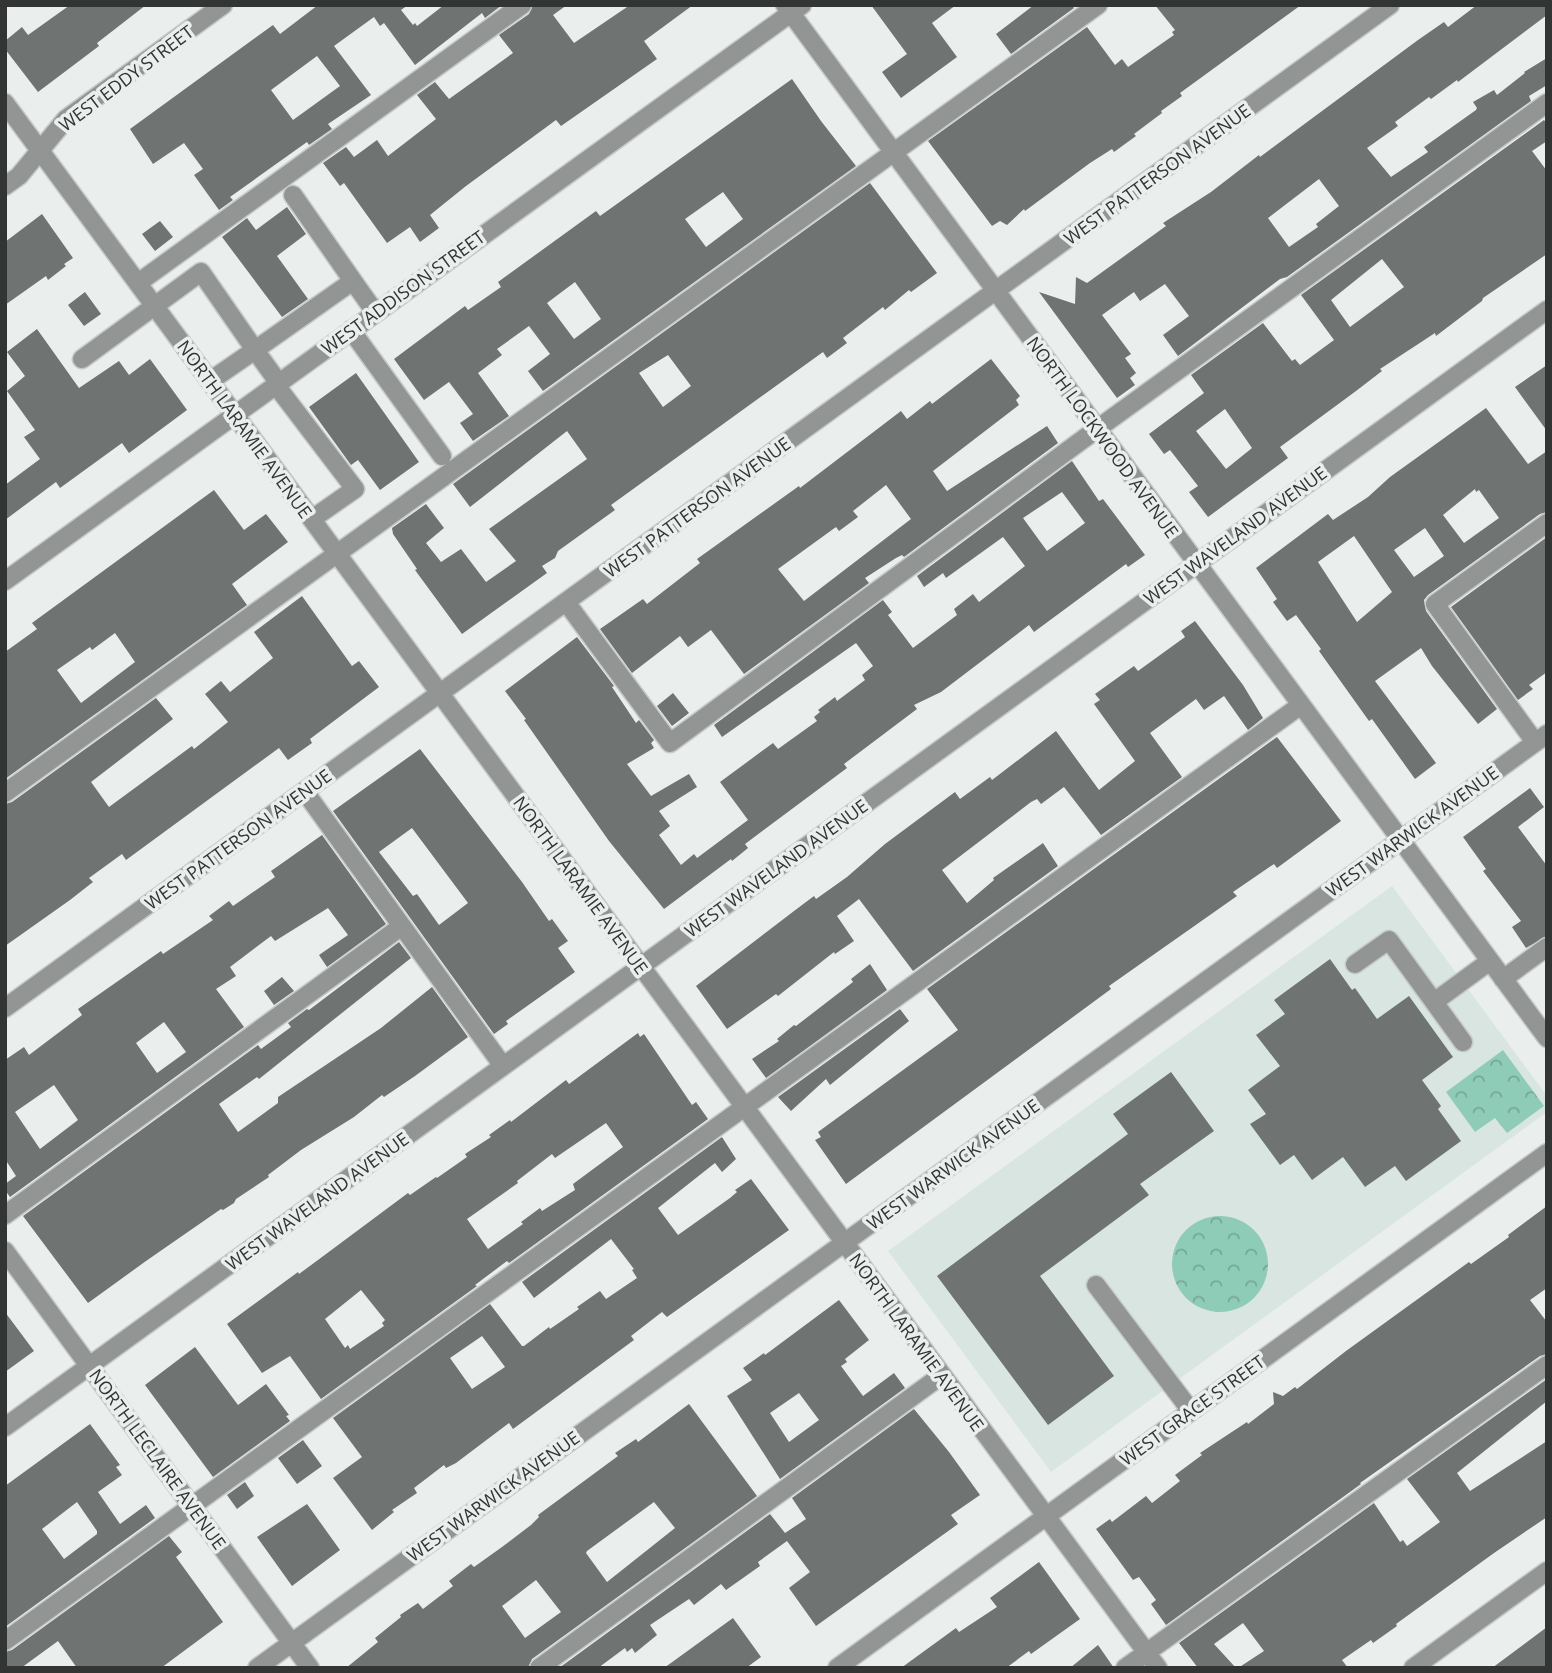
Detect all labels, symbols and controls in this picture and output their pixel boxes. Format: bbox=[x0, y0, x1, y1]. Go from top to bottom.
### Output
street label: WEST EDDY STREET bbox=[54, 19, 198, 137]
street label: WEST PATTERSON AVENUE bbox=[1059, 98, 1255, 250]
street label: WEST ADDISON STREET bbox=[316, 224, 490, 359]
street label: NORTH LOCKWOOD AVENUE bbox=[1022, 331, 1184, 543]
street label: NORTH LARAMIE AVENUE bbox=[172, 335, 318, 523]
street label: WEST PATTERSON AVENUE bbox=[599, 431, 795, 583]
street label: WEST WAVELAND AVENUE bbox=[1139, 460, 1331, 610]
street label: WEST WARWICK AVENUE bbox=[1321, 760, 1503, 902]
street label: WEST PATTERSON AVENUE bbox=[140, 763, 336, 915]
street label: NORTH LARAMIE AVENUE bbox=[508, 791, 654, 979]
street label: WEST WAVELAND AVENUE bbox=[680, 793, 872, 943]
street label: WEST WARWICK AVENUE bbox=[862, 1093, 1044, 1235]
street label: WEST WAVELAND AVENUE bbox=[221, 1126, 413, 1276]
street label: NORTH LARAMIE AVENUE bbox=[844, 1248, 990, 1436]
street label: WEST GRACE STREET bbox=[1115, 1349, 1269, 1471]
street label: NORTH LECLAIRE AVENUE bbox=[84, 1364, 232, 1554]
street label: WEST WARWICK AVENUE bbox=[402, 1425, 584, 1567]

